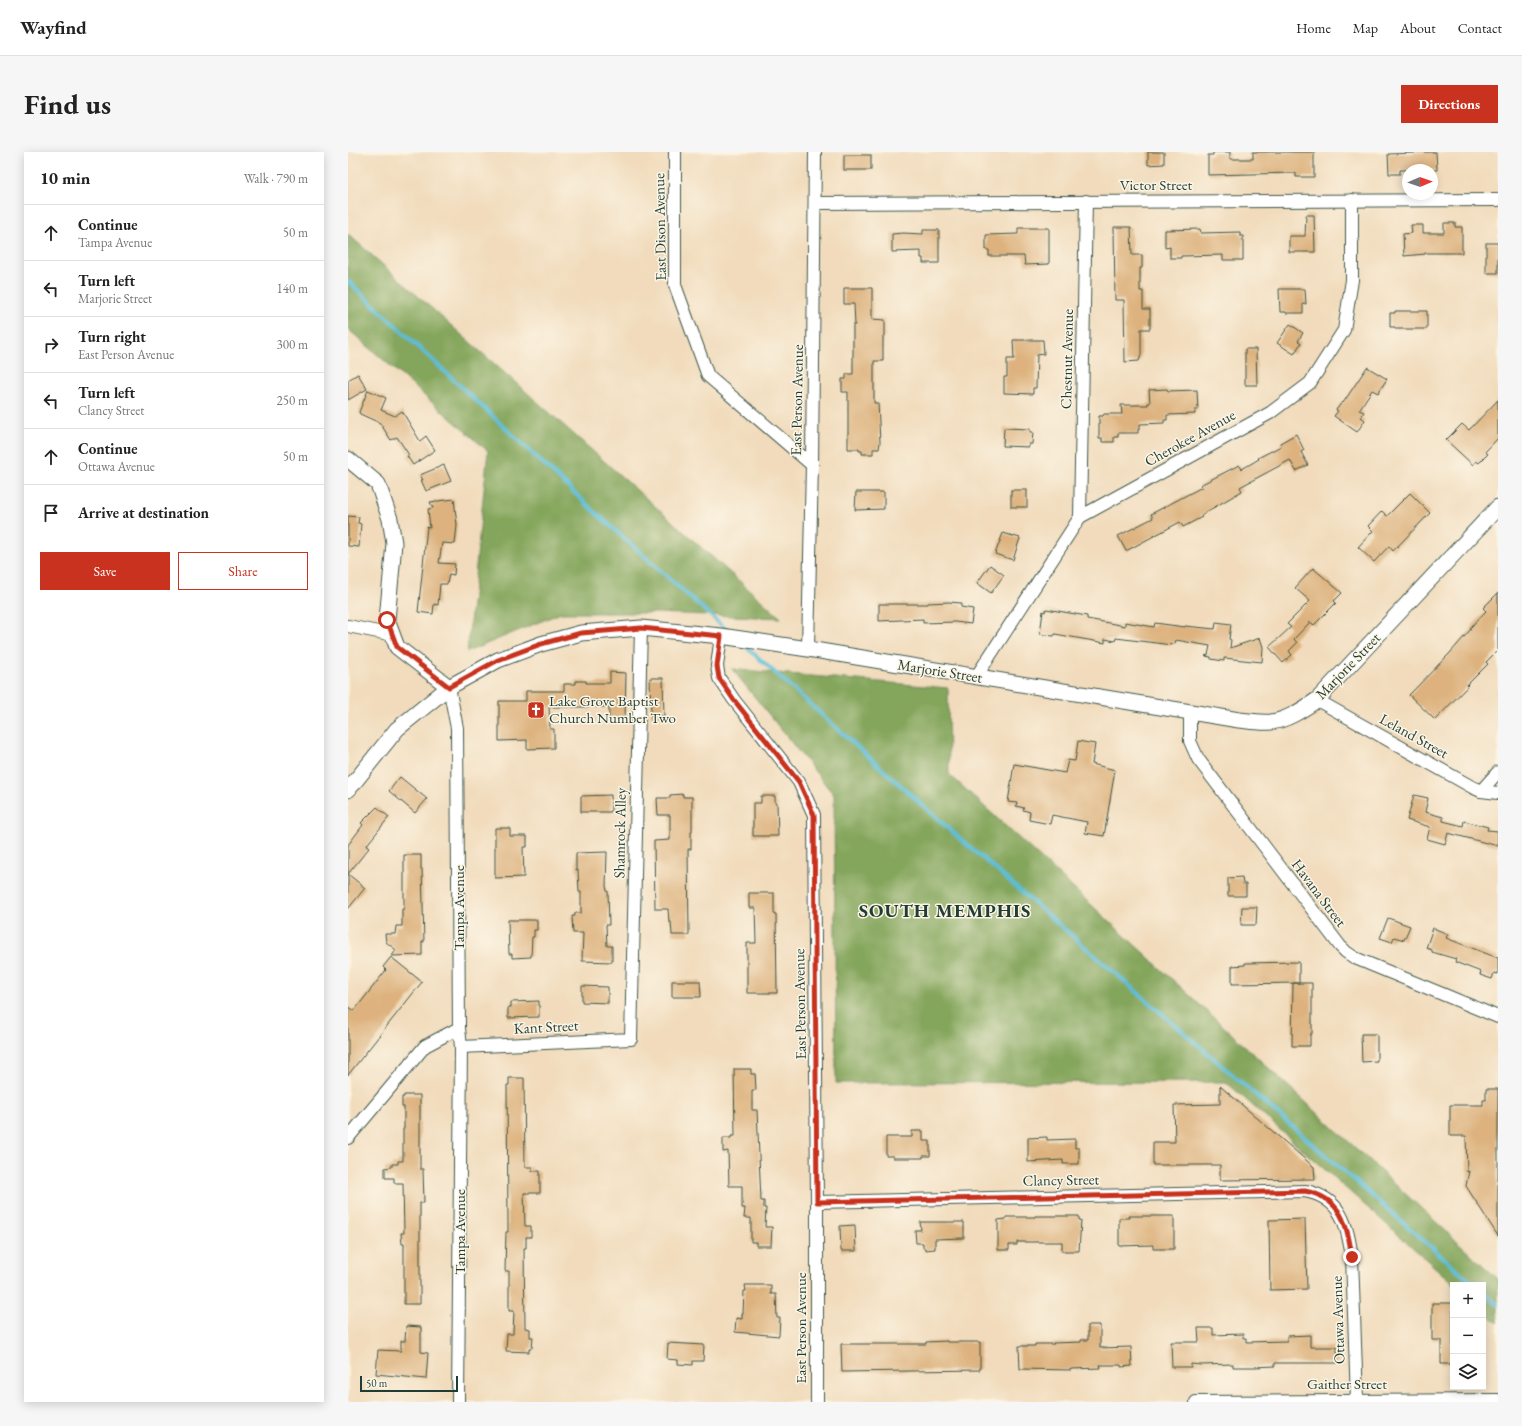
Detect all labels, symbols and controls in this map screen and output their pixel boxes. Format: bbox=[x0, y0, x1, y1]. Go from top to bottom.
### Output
text: Wayfind bbox=[20, 15, 87, 40]
text: Home bbox=[1296, 19, 1331, 37]
text: Map bbox=[1353, 19, 1378, 37]
text: About bbox=[1400, 19, 1436, 37]
text: Contact bbox=[1458, 19, 1502, 37]
button: Directions bbox=[1401, 85, 1498, 123]
text: Find us bbox=[24, 86, 111, 122]
north arrow bbox=[1402, 164, 1438, 200]
text: 10 min bbox=[40, 167, 90, 189]
text: Walk · 790 m bbox=[244, 170, 308, 187]
street label: East Dison Avenue bbox=[649, 173, 670, 281]
street label: Victor Street bbox=[1120, 175, 1193, 194]
text: Continue bbox=[78, 215, 138, 234]
icon: ahead bbox=[40, 222, 62, 244]
text: 50 m bbox=[283, 224, 308, 241]
text: Tampa Avenue bbox=[78, 234, 152, 251]
text: Turn left bbox=[78, 271, 135, 290]
icon: left bbox=[40, 278, 62, 300]
text: 140 m bbox=[277, 280, 308, 297]
text: Marjorie Street bbox=[78, 290, 152, 307]
street label: Chestnut Avenue bbox=[1056, 309, 1077, 409]
text: Turn right bbox=[78, 327, 146, 346]
icon: right bbox=[40, 334, 62, 356]
text: 300 m bbox=[277, 336, 308, 353]
street label: East Person Avenue bbox=[786, 344, 807, 456]
text: East Person Avenue bbox=[78, 346, 174, 363]
text: Turn left bbox=[78, 383, 135, 402]
icon: left bbox=[40, 390, 62, 412]
text: 250 m bbox=[277, 392, 308, 409]
text: Clancy Street bbox=[78, 402, 144, 419]
street label: Cherokee Avenue bbox=[1141, 405, 1239, 470]
text: Continue bbox=[78, 439, 138, 458]
icon: ahead bbox=[40, 446, 62, 468]
text: 50 m bbox=[283, 448, 308, 465]
text: Ottawa Avenue bbox=[78, 458, 155, 475]
icon: arrive bbox=[40, 502, 62, 524]
text: Arrive at destination bbox=[78, 503, 209, 522]
button: Save bbox=[40, 552, 170, 590]
button: Share bbox=[178, 552, 308, 590]
route start bbox=[378, 611, 396, 629]
street label: Marjorie Street bbox=[1311, 628, 1384, 703]
street label: Marjorie Street bbox=[896, 654, 984, 687]
place label: Lake Grove Baptist Church Number Two bbox=[549, 691, 676, 727]
church icon: Lake Grove Baptist Church Number Two bbox=[526, 700, 546, 720]
street label: Leland Street bbox=[1377, 709, 1452, 762]
street label: Shamrock Alley bbox=[609, 787, 630, 879]
street label: Havana Street bbox=[1288, 855, 1351, 931]
street label: Tampa Avenue bbox=[449, 865, 468, 951]
district label: SOUTH MEMPHIS bbox=[859, 898, 1031, 923]
street label: East Person Avenue bbox=[789, 948, 810, 1060]
street label: Kant Street bbox=[513, 1015, 579, 1038]
street label: Clancy Street bbox=[1023, 1169, 1100, 1190]
street label: Tampa Avenue bbox=[450, 1189, 469, 1275]
route end bbox=[1343, 1248, 1361, 1266]
street label: East Person Avenue bbox=[791, 1272, 810, 1384]
street label: Ottawa Avenue bbox=[1326, 1275, 1349, 1365]
map controls bbox=[1450, 1282, 1486, 1390]
button: + bbox=[1450, 1282, 1486, 1318]
button: − bbox=[1450, 1318, 1486, 1354]
button: layers bbox=[1450, 1354, 1486, 1390]
scale bar bbox=[360, 1374, 458, 1393]
street label: Gaither Street bbox=[1307, 1374, 1387, 1393]
text: 50 m bbox=[366, 1376, 387, 1390]

